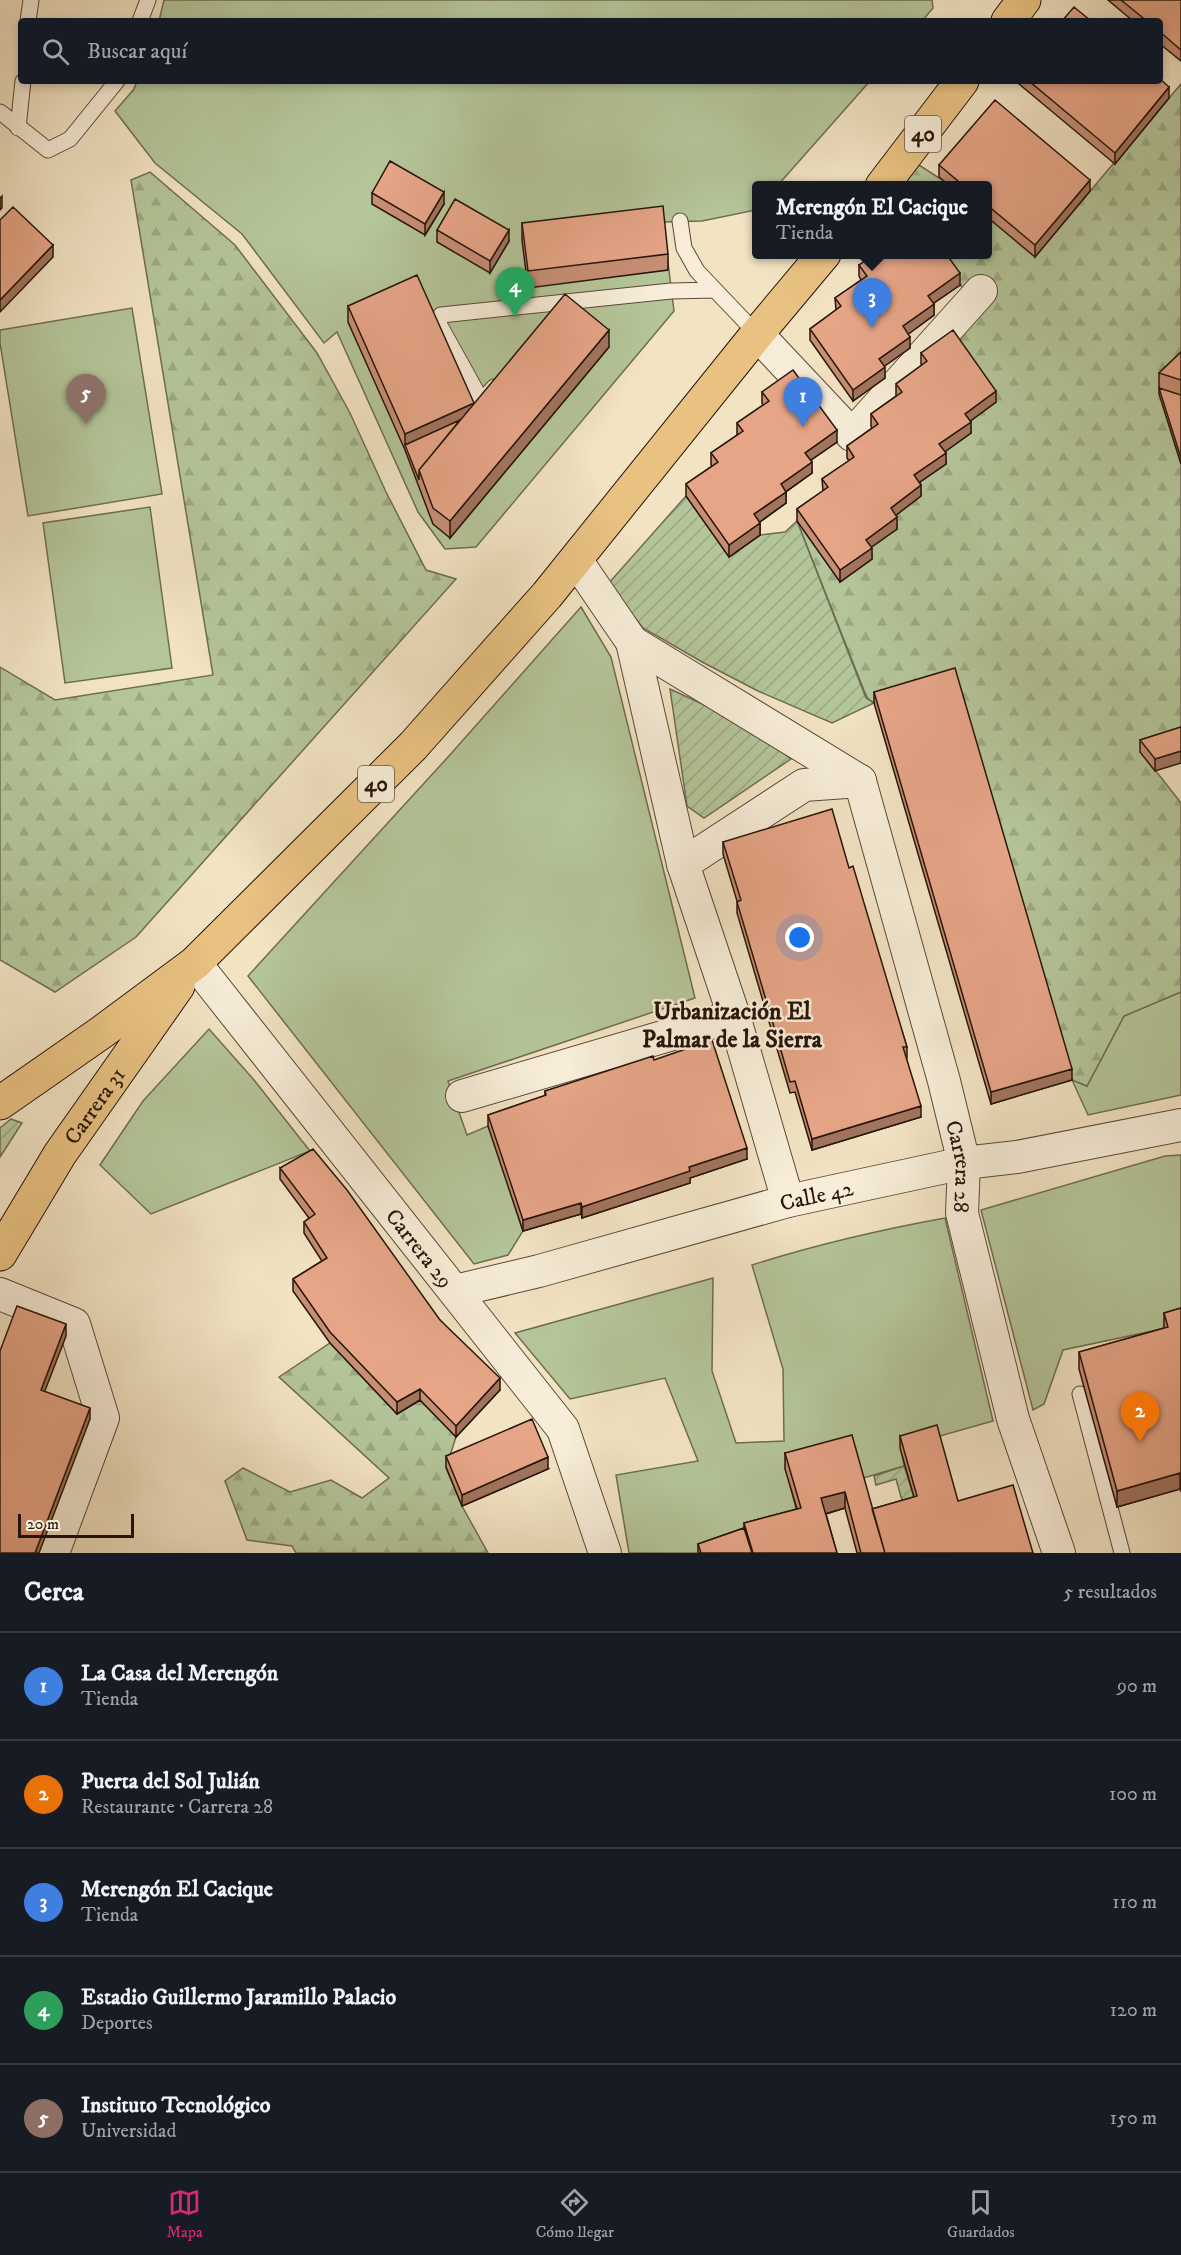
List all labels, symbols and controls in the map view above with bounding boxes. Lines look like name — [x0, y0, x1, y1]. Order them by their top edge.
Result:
search box — [18, 18, 1163, 84]
icon: search — [39, 35, 72, 68]
text: Buscar aquí — [87, 38, 187, 65]
road number: 40 — [905, 116, 941, 152]
popup — [752, 181, 992, 259]
text: Merengón El Cacique — [776, 194, 968, 221]
text: Tienda — [776, 221, 833, 246]
pin: 4 — [496, 268, 534, 317]
pin: 3 — [852, 278, 892, 328]
pin: 5 — [66, 374, 106, 424]
pin: 1 — [784, 378, 822, 427]
road number: 40 — [358, 766, 394, 802]
your location — [785, 923, 814, 952]
district label: Urbanización El Palmar de la Sierra — [642, 997, 823, 1055]
street label: Carrera 31 — [59, 1062, 132, 1150]
street label: Carrera 28 — [939, 1118, 976, 1213]
street label: Calle 42 — [777, 1175, 856, 1218]
street label: Carrera 29 — [379, 1204, 458, 1294]
pin: 2 — [1120, 1392, 1160, 1442]
scale bar — [18, 1511, 134, 1538]
text: 20 m — [27, 1514, 59, 1534]
text: Cerca — [24, 1576, 84, 1609]
text: 5 resultados — [1063, 1580, 1157, 1605]
text: La Casa del Merengón — [81, 1660, 278, 1687]
text: 1 — [40, 1674, 47, 1699]
text: 90 m — [1117, 1674, 1157, 1699]
text: Tienda — [81, 1687, 138, 1712]
text: Puerta del Sol Julián — [81, 1768, 260, 1795]
text: 2 — [39, 1782, 48, 1807]
text: 100 m — [1109, 1782, 1157, 1807]
text: Restaurante · Carrera 28 — [81, 1795, 273, 1820]
text: Merengón El Cacique — [81, 1876, 273, 1903]
text: 3 — [40, 1890, 47, 1915]
text: 110 m — [1112, 1890, 1157, 1915]
text: Tienda — [81, 1903, 138, 1928]
text: Estadio Guillermo Jaramillo Palacio — [81, 1984, 396, 2011]
text: 4 — [38, 1998, 49, 2023]
text: 120 m — [1110, 1998, 1157, 2023]
text: Deportes — [81, 2011, 153, 2036]
text: Instituto Tecnológico — [81, 2092, 271, 2119]
text: 5 — [39, 2106, 48, 2131]
text: 150 m — [1110, 2106, 1157, 2131]
text: Universidad — [81, 2119, 176, 2144]
tab: Mapa — [166, 2186, 203, 2242]
tab: Cómo llegar — [536, 2186, 614, 2242]
tab: Guardados — [947, 2186, 1015, 2242]

